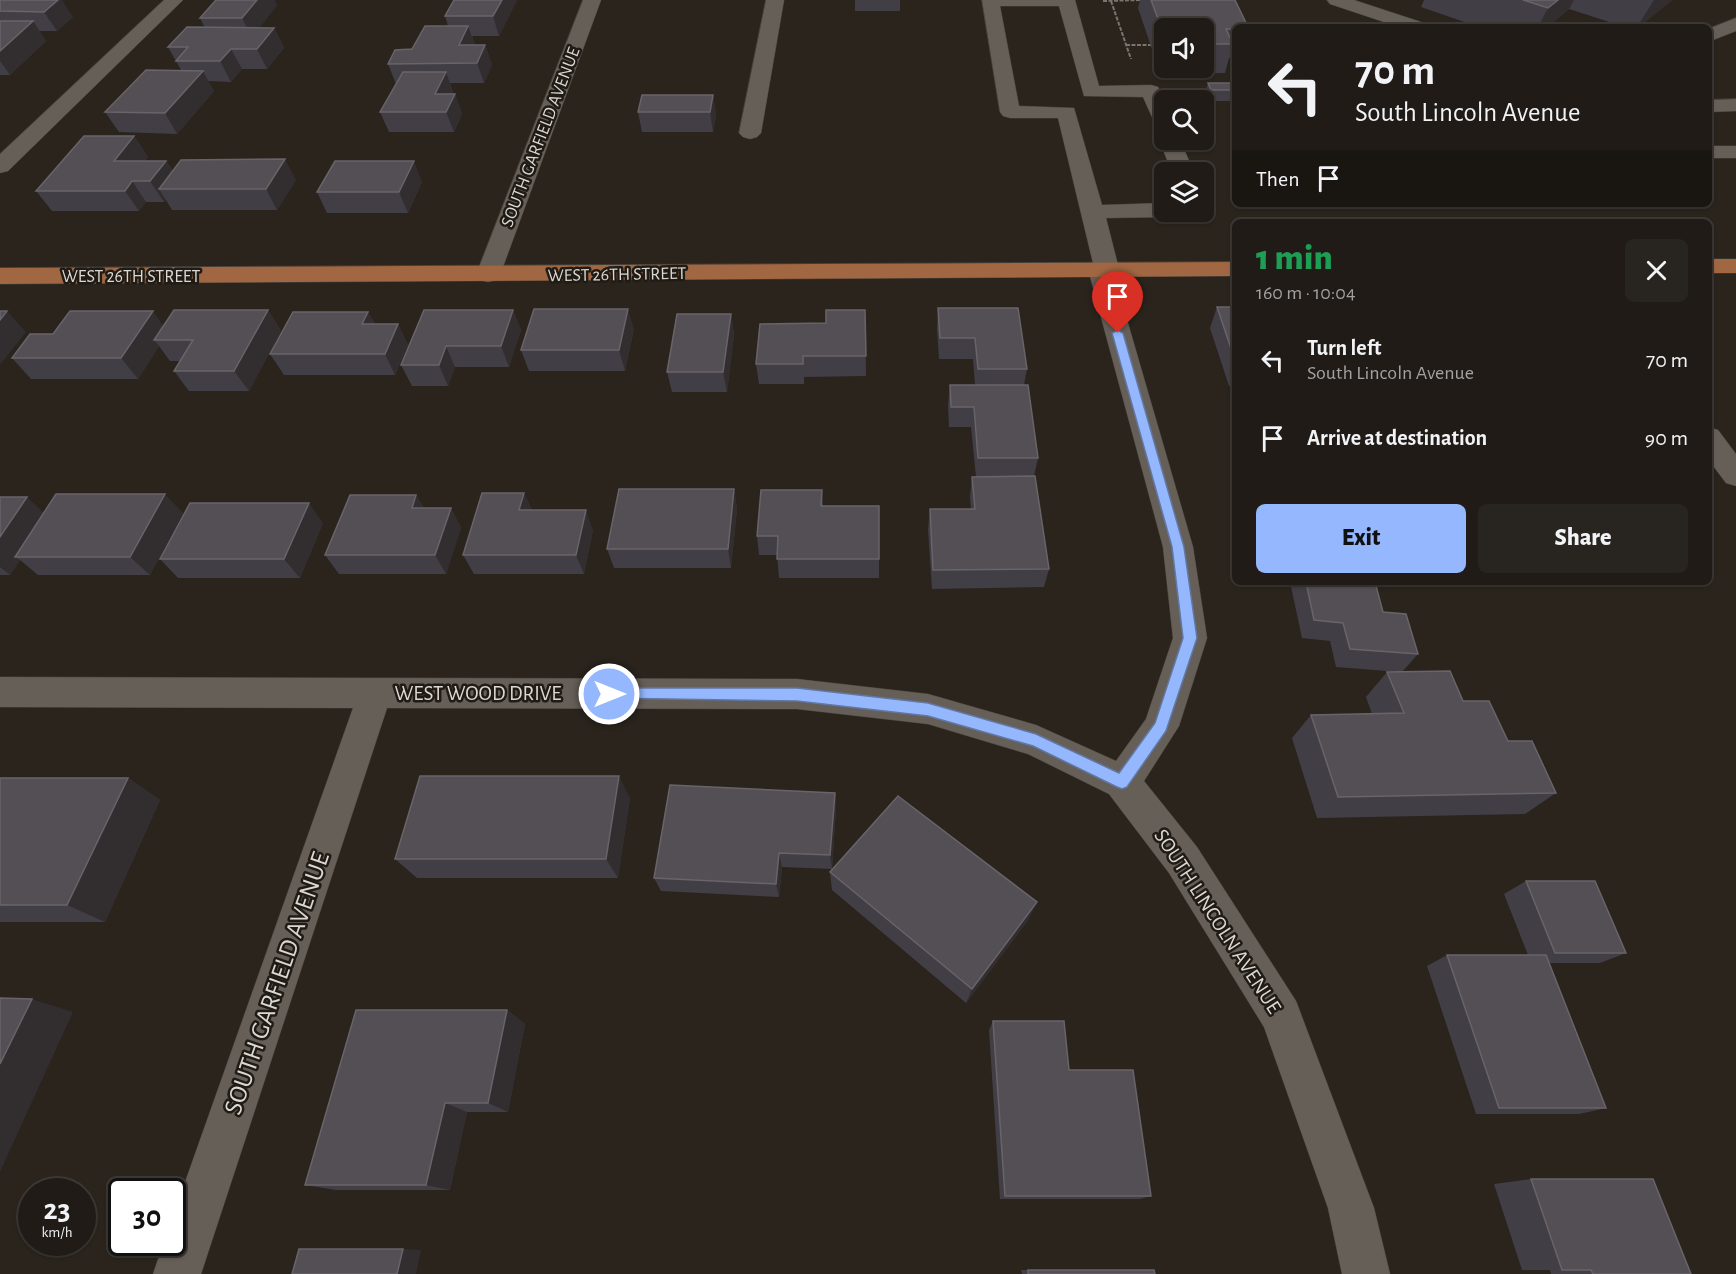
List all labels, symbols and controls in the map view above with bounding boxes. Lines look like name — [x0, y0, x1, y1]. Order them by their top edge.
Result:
map controls — [1154, 18, 1214, 222]
button: sound — [1154, 18, 1214, 78]
street label: SOUTH GARFIELD AVENUE — [498, 45, 584, 230]
icon: left — [1256, 48, 1334, 126]
text: 70 m — [1355, 50, 1435, 92]
button: search — [1154, 90, 1214, 150]
text: South Lincoln Avenue — [1355, 99, 1580, 126]
button: layers — [1154, 162, 1214, 222]
icon: arrive — [1312, 162, 1345, 195]
text: Then — [1256, 168, 1300, 190]
button: close — [1625, 239, 1688, 302]
text: 1 min — [1256, 240, 1333, 276]
street label: WEST 26TH STREET — [548, 265, 687, 285]
street label: WEST 26TH STREET — [62, 268, 201, 286]
pin — [1092, 271, 1143, 333]
icon: arrive — [1101, 280, 1134, 313]
text: 160 m · 10:04 — [1256, 283, 1356, 303]
text: Turn left — [1307, 337, 1381, 359]
icon: left — [1256, 344, 1289, 377]
text: 70 m — [1646, 349, 1688, 371]
text: South Lincoln Avenue — [1307, 363, 1474, 383]
icon: arrive — [1256, 422, 1289, 455]
text: Arrive at destination — [1307, 427, 1487, 449]
text: 90 m — [1645, 427, 1688, 449]
button: Exit — [1256, 504, 1466, 573]
button: Share — [1478, 504, 1688, 573]
position arrow — [577, 662, 641, 726]
street label: WEST WOOD DRIVE — [395, 683, 561, 704]
street label: SOUTH LINCOLN AVENUE — [1150, 825, 1285, 1017]
street label: SOUTH GARFIELD AVENUE — [220, 849, 334, 1118]
speed limit sign: 30 — [108, 1178, 186, 1256]
text: 23 — [43, 1195, 71, 1225]
text: km/h — [42, 1225, 72, 1240]

